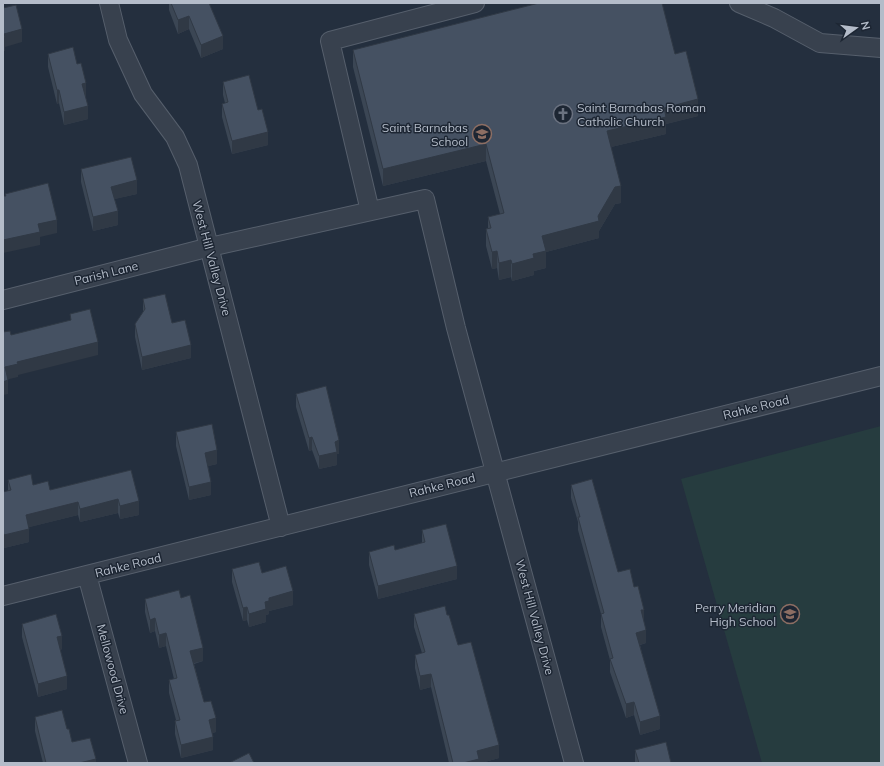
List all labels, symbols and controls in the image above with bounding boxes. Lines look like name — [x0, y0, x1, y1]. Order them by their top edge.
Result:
north arrow — [836, 8, 876, 48]
text: N — [858, 20, 874, 31]
place label: Saint Barnabas Roman Catholic Church — [577, 100, 706, 129]
church icon: Saint Barnabas Roman Catholic Church — [552, 103, 574, 125]
place label: Saint Barnabas School — [382, 120, 468, 149]
school or university icon: Saint Barnabas School — [471, 123, 493, 145]
street label: West Hill Valley Drive — [189, 199, 235, 317]
street label: Parish Lane — [72, 258, 140, 288]
street label: Rahke Road — [721, 392, 791, 422]
street label: Rahke Road — [407, 470, 477, 500]
street label: Rahke Road — [93, 550, 163, 580]
street label: West Hill Valley Drive — [512, 558, 558, 676]
place label: Perry Meridian High School — [695, 600, 776, 629]
school or university icon: Perry Meridian High School — [779, 603, 801, 625]
street label: Mellowood Drive — [94, 622, 132, 716]

